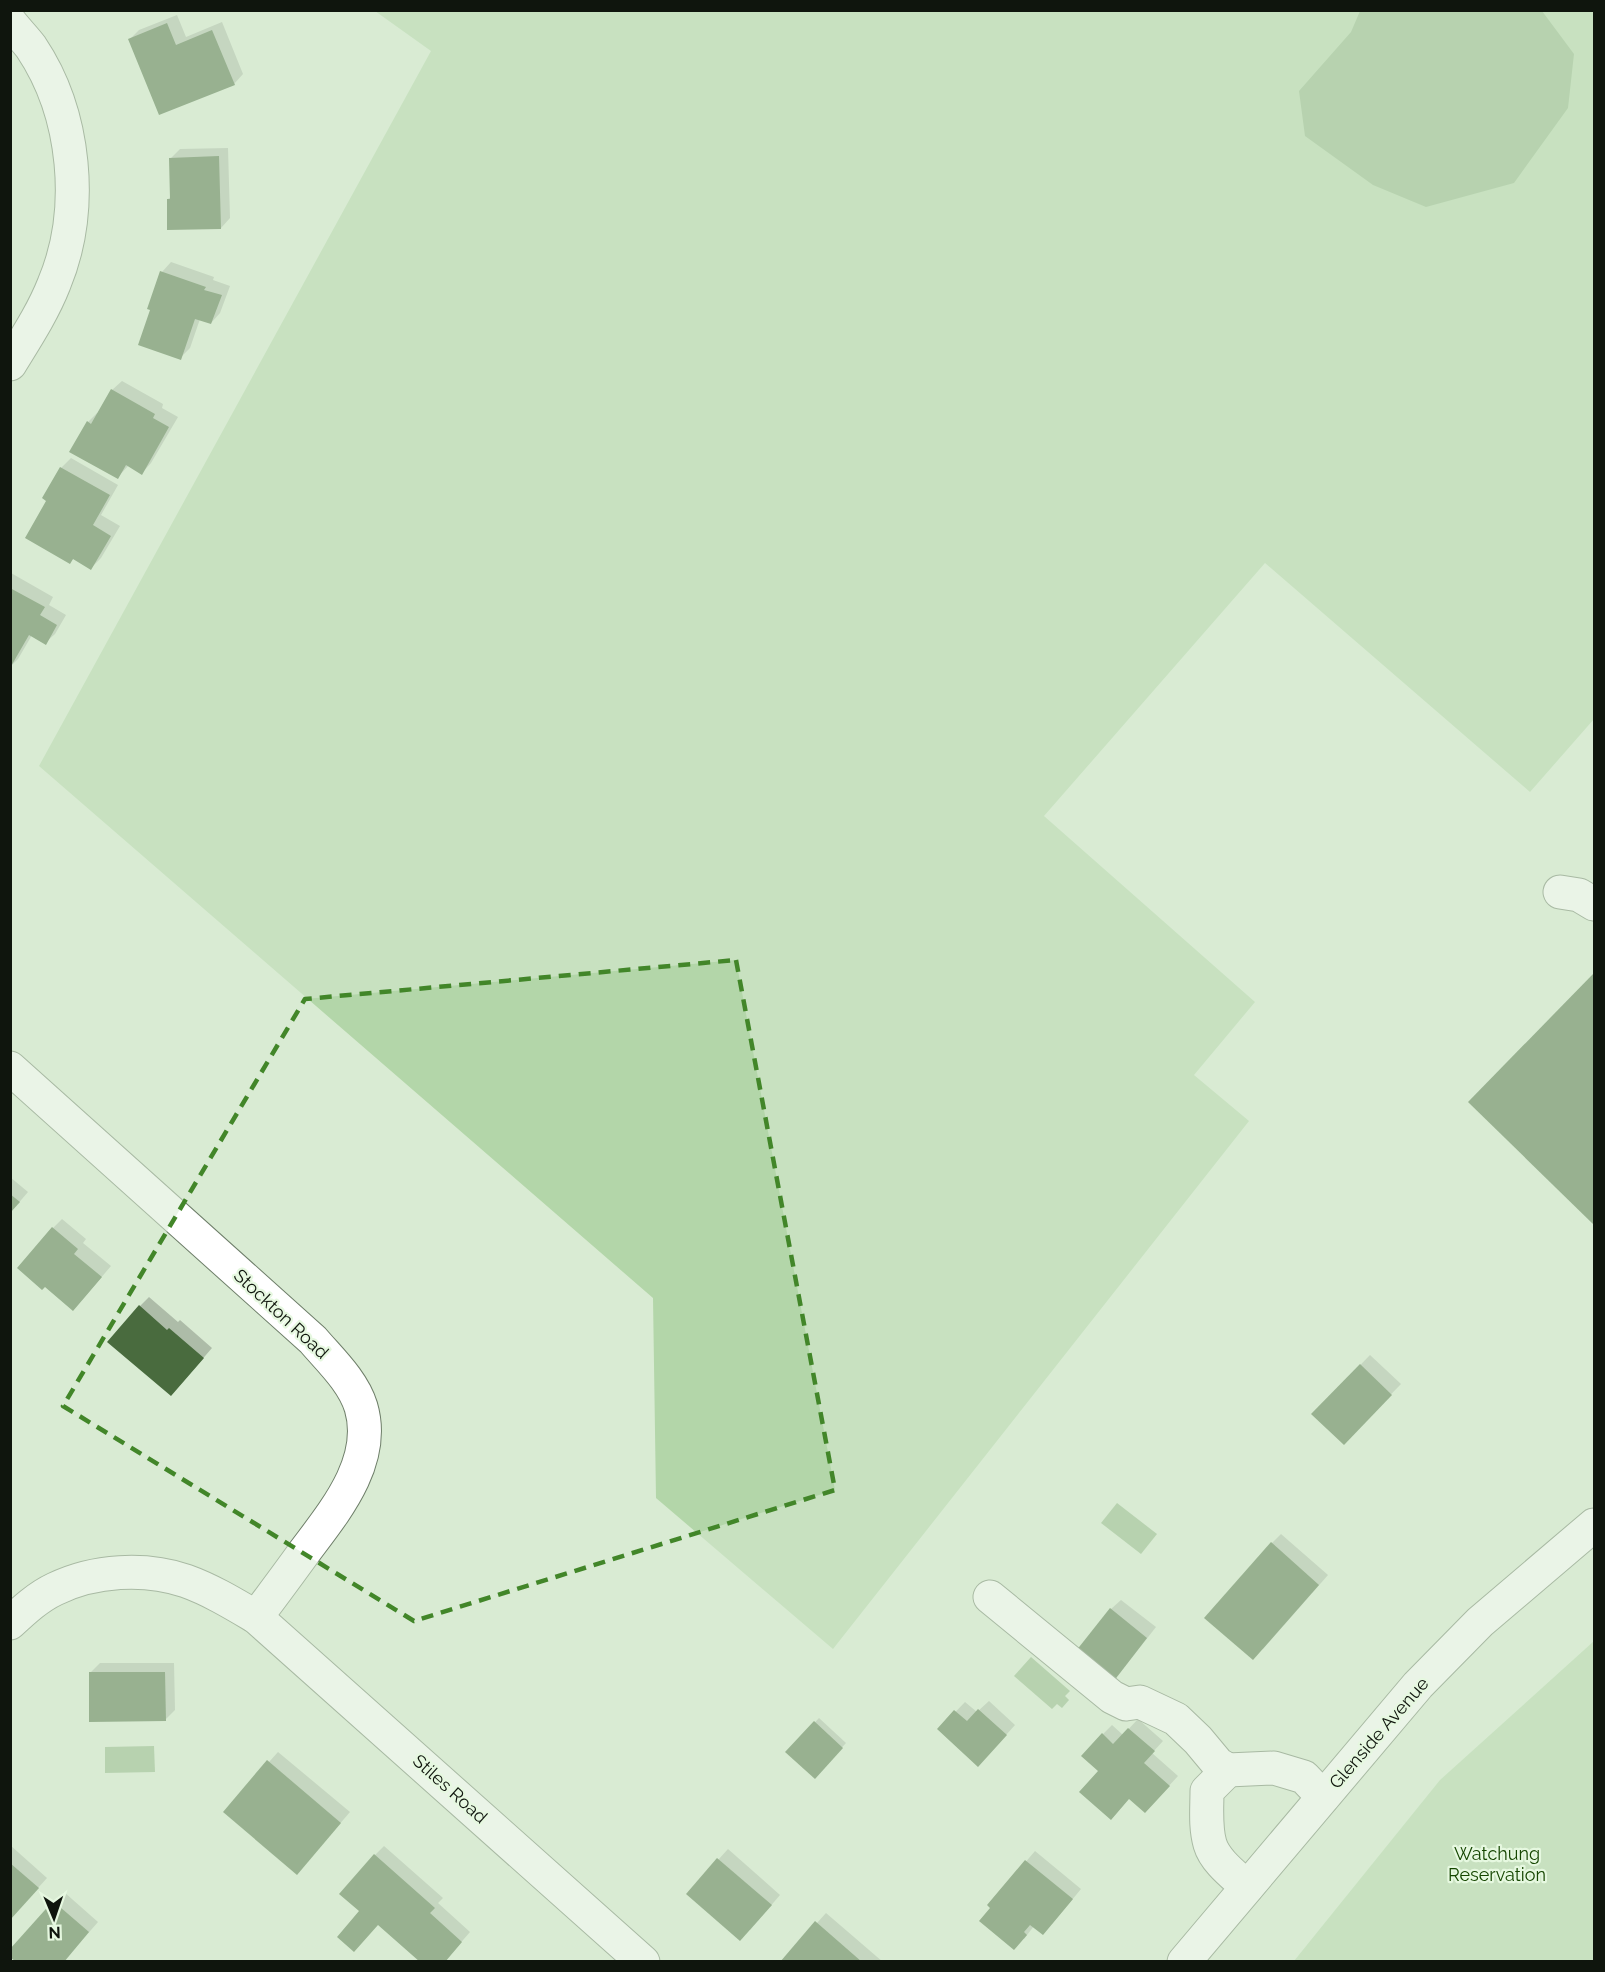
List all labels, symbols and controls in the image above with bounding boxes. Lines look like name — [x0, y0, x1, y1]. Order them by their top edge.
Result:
street label: Stockton Road — [230, 1264, 333, 1363]
street label: Glenside Avenue — [1325, 1672, 1433, 1793]
street label: Stiles Road — [409, 1750, 492, 1827]
park label: Watchung Reservation — [1448, 1843, 1546, 1885]
north arrow — [24, 1888, 84, 1948]
text: N — [48, 1923, 61, 1942]

